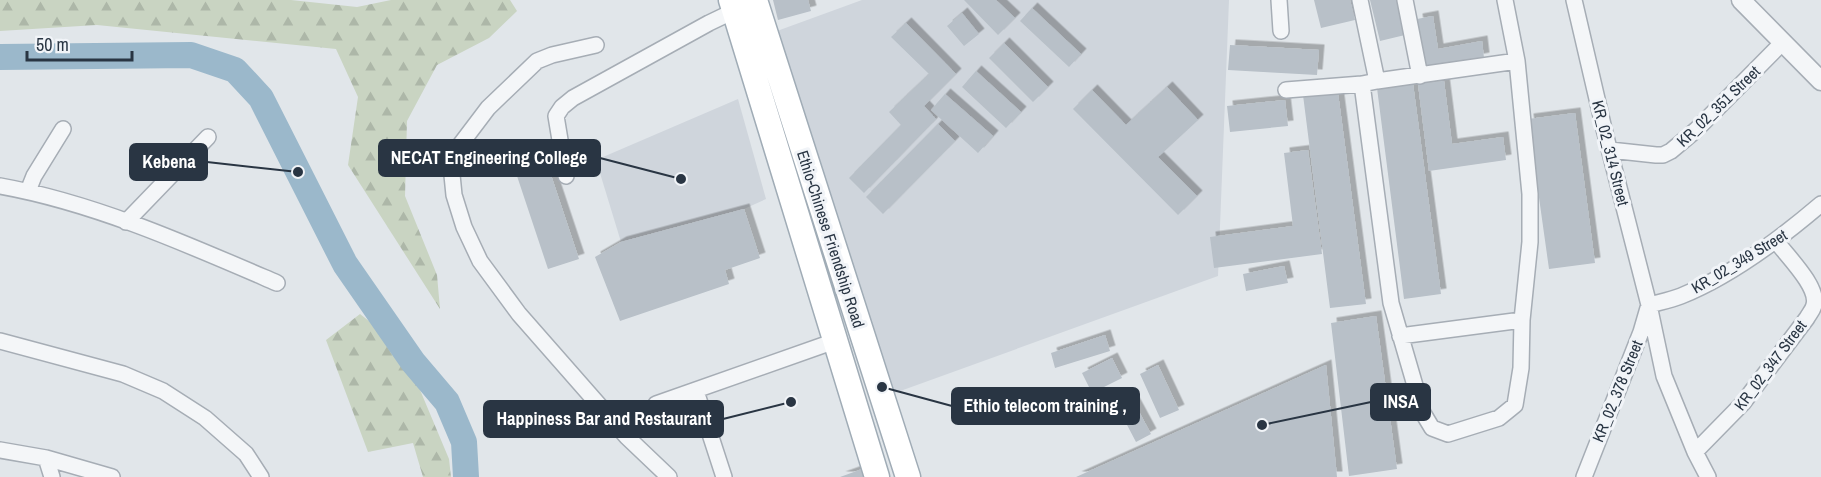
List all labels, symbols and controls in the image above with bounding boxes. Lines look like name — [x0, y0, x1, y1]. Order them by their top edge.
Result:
scale bar — [27, 24, 132, 62]
text: 50 m — [36, 32, 69, 57]
street label: KR_02_351 Street — [1672, 60, 1765, 151]
street label: KR_02_314 Street — [1587, 98, 1635, 208]
callout: NECAT Engineering College — [379, 140, 600, 176]
callout: Kebena — [130, 144, 207, 180]
text: NECAT Engineering College — [391, 145, 587, 170]
street label: Ethio-Chinese Friendship Road — [792, 148, 870, 330]
text: Kebena — [142, 149, 196, 174]
street label: KR_02_349 Street — [1687, 224, 1791, 298]
street label: KR_02_347 Street — [1729, 315, 1811, 415]
street label: KR_02_378 Street — [1587, 337, 1648, 445]
callout: INSA — [1371, 384, 1430, 420]
callout: Ethio telecom training , — [952, 388, 1139, 424]
text: INSA — [1383, 389, 1419, 414]
text: Ethio telecom training , — [963, 393, 1127, 418]
callout: Happiness Bar and Restaurant — [484, 401, 723, 437]
text: Happiness Bar and Restaurant — [497, 406, 712, 431]

